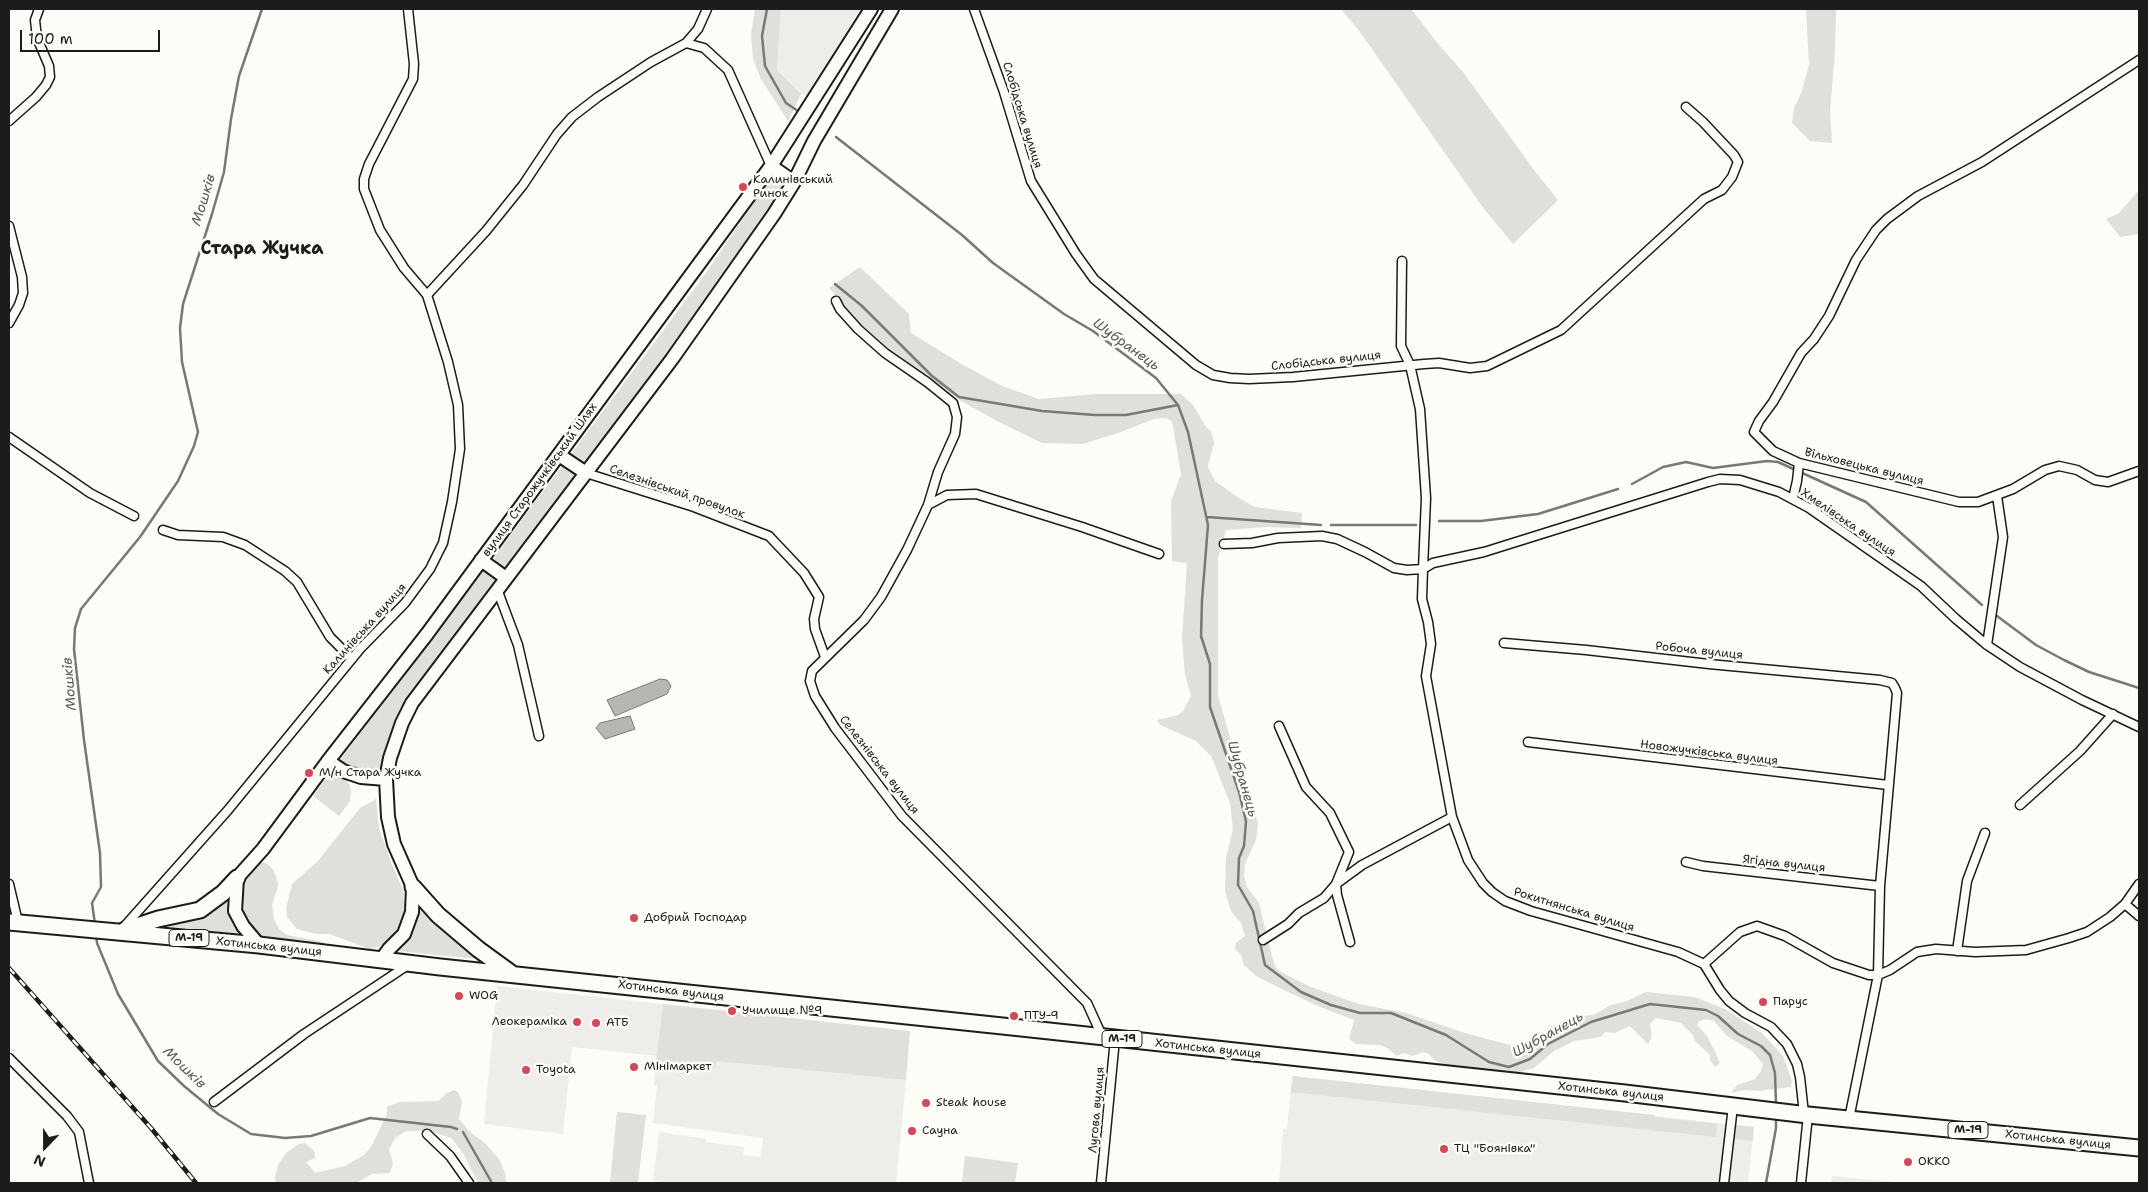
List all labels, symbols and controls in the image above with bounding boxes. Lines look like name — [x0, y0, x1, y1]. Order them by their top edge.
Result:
scale bar — [22, 20, 162, 52]
text: 100 m — [28, 29, 73, 49]
street label: Слобідська вулиця — [999, 60, 1045, 170]
water label: Мошків — [188, 172, 220, 228]
place label: Калинівський Ринок — [753, 173, 833, 201]
marker: Калинівський Ринок — [737, 181, 749, 193]
district label: Стара Жучка — [201, 238, 323, 260]
water label: Шубранець — [1089, 315, 1163, 375]
street label: Слобідська вулиця — [1270, 348, 1382, 374]
street label: вулиця Старожучківський Шлях — [479, 400, 601, 560]
street label: Вільховецька вулиця — [1803, 445, 1925, 489]
street label: Селезнівський провулок — [607, 462, 747, 522]
street label: Хмелівська вулиця — [1798, 486, 1898, 560]
street label: Калинівська вулиця — [320, 581, 410, 677]
street label: Робоча вулиця — [1654, 639, 1744, 663]
water label: Мошків — [59, 657, 81, 711]
street label: Селезнівська вулиця — [836, 713, 922, 817]
street label: Новожучківська вулиця — [1639, 737, 1779, 769]
water label: Шубранець — [1223, 739, 1261, 819]
place label: М/н Стара Жучка — [319, 766, 421, 780]
marker: М/н Стара Жучка — [303, 767, 315, 779]
street label: Ягідна вулиця — [1742, 852, 1826, 876]
street label: Рокитнянська вулиця — [1512, 885, 1636, 935]
place label: Добрий Господар — [644, 911, 747, 925]
marker: Добрий Господар — [628, 912, 640, 924]
road number: М-19 — [169, 930, 209, 946]
street label: Хотинська вулиця — [215, 934, 323, 960]
street label: Хотинська вулиця — [617, 977, 725, 1005]
place label: WOG — [469, 989, 498, 1003]
marker: WOG — [453, 990, 465, 1002]
place label: Парус — [1773, 995, 1808, 1009]
marker: Парус — [1757, 996, 1769, 1008]
place label: Училище №9 — [742, 1004, 823, 1018]
marker: Училище №9 — [726, 1005, 738, 1017]
place label: ПТУ-9 — [1024, 1009, 1059, 1023]
water label: Шубранець — [1510, 1009, 1586, 1061]
marker: ПТУ-9 — [1008, 1010, 1020, 1022]
place label: Леокераміка — [492, 1015, 567, 1029]
marker: Леокераміка — [571, 1016, 583, 1028]
place label: АТБ — [606, 1016, 629, 1030]
marker: АТБ — [590, 1017, 602, 1029]
road number: М-19 — [1102, 1030, 1142, 1048]
street label: Хотинська вулиця — [1154, 1036, 1262, 1062]
water label: Мошків — [159, 1043, 209, 1093]
place label: Мінімаркет — [644, 1060, 711, 1074]
marker: Мінімаркет — [628, 1061, 640, 1073]
place label: Toyota — [536, 1063, 576, 1077]
marker: Toyota — [520, 1064, 532, 1076]
street label: Лугова вулиця — [1086, 1066, 1108, 1154]
street label: Хотинська вулиця — [1557, 1079, 1665, 1105]
place label: Steak house — [936, 1096, 1006, 1110]
marker: Steak house — [920, 1097, 932, 1109]
north arrow — [20, 1122, 70, 1172]
road number: М-19 — [1948, 1122, 1988, 1138]
place label: Сауна — [922, 1124, 958, 1138]
marker: Сауна — [906, 1125, 918, 1137]
street label: Хотинська вулиця — [2004, 1127, 2112, 1153]
place label: ТЦ "Боянівка" — [1454, 1142, 1535, 1156]
marker: ТЦ "Боянівка" — [1438, 1143, 1450, 1155]
text: N — [31, 1150, 48, 1171]
place label: ОККО — [1918, 1155, 1950, 1169]
marker: ОККО — [1902, 1156, 1914, 1168]

